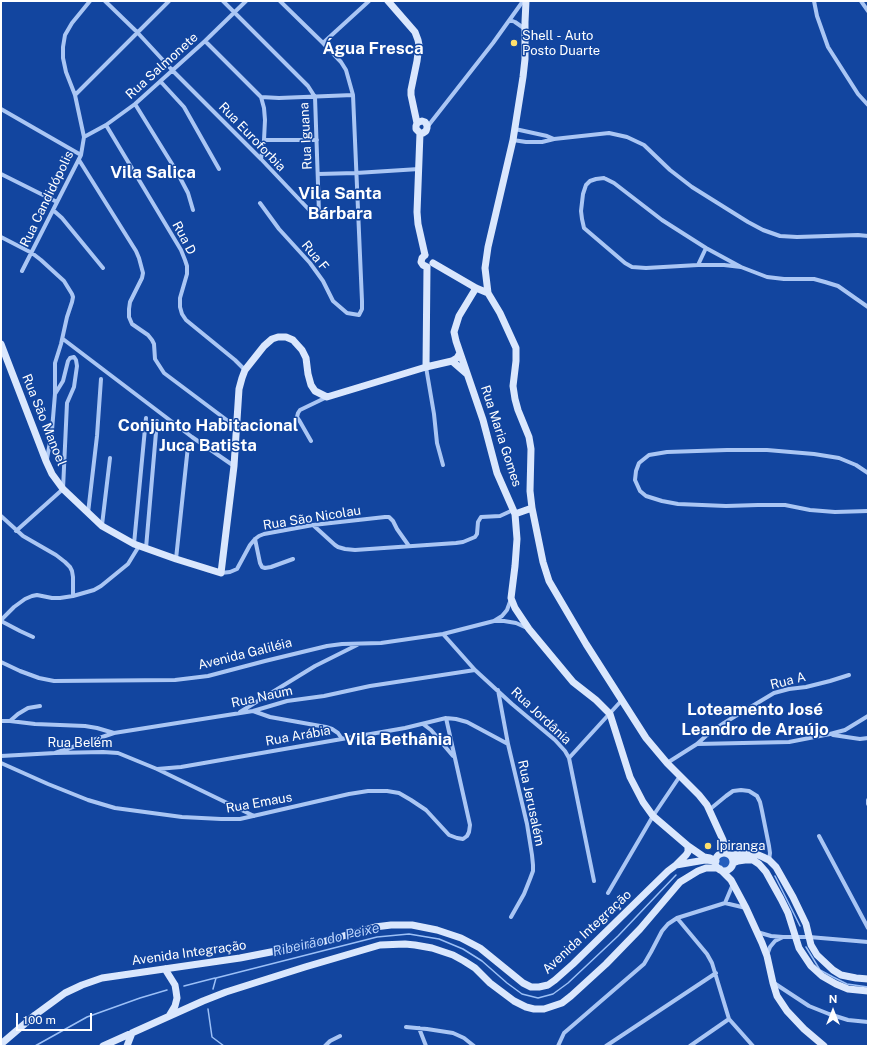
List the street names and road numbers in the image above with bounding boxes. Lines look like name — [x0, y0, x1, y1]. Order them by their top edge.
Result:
street label: Rua Salmonete — [123, 30, 201, 102]
street label: Rua Euroforbia — [215, 99, 289, 175]
street label: Rua Iguana — [296, 102, 316, 170]
street label: Rua Candidópolis — [17, 148, 77, 250]
street label: Rua D — [169, 219, 199, 257]
street label: Rua F — [298, 238, 332, 274]
street label: Rua São Manoel — [18, 372, 70, 468]
street label: Rua Maria Gomes — [477, 383, 525, 489]
street label: Rua São Nicolau — [262, 503, 362, 533]
street label: Avenida Galiléia — [196, 635, 294, 673]
street label: Rua A — [769, 669, 807, 693]
street label: Rua Naum — [230, 683, 294, 711]
street label: Rua Jordânia — [508, 684, 574, 748]
street label: Rua Arábia — [264, 723, 332, 749]
street label: Rua Belém — [48, 735, 112, 751]
street label: Rua Jerusalém — [514, 759, 548, 847]
street label: Rua Emaus — [225, 790, 293, 816]
street label: Avenida Integração — [539, 887, 635, 977]
street label: Avenida Integração — [131, 937, 247, 969]

